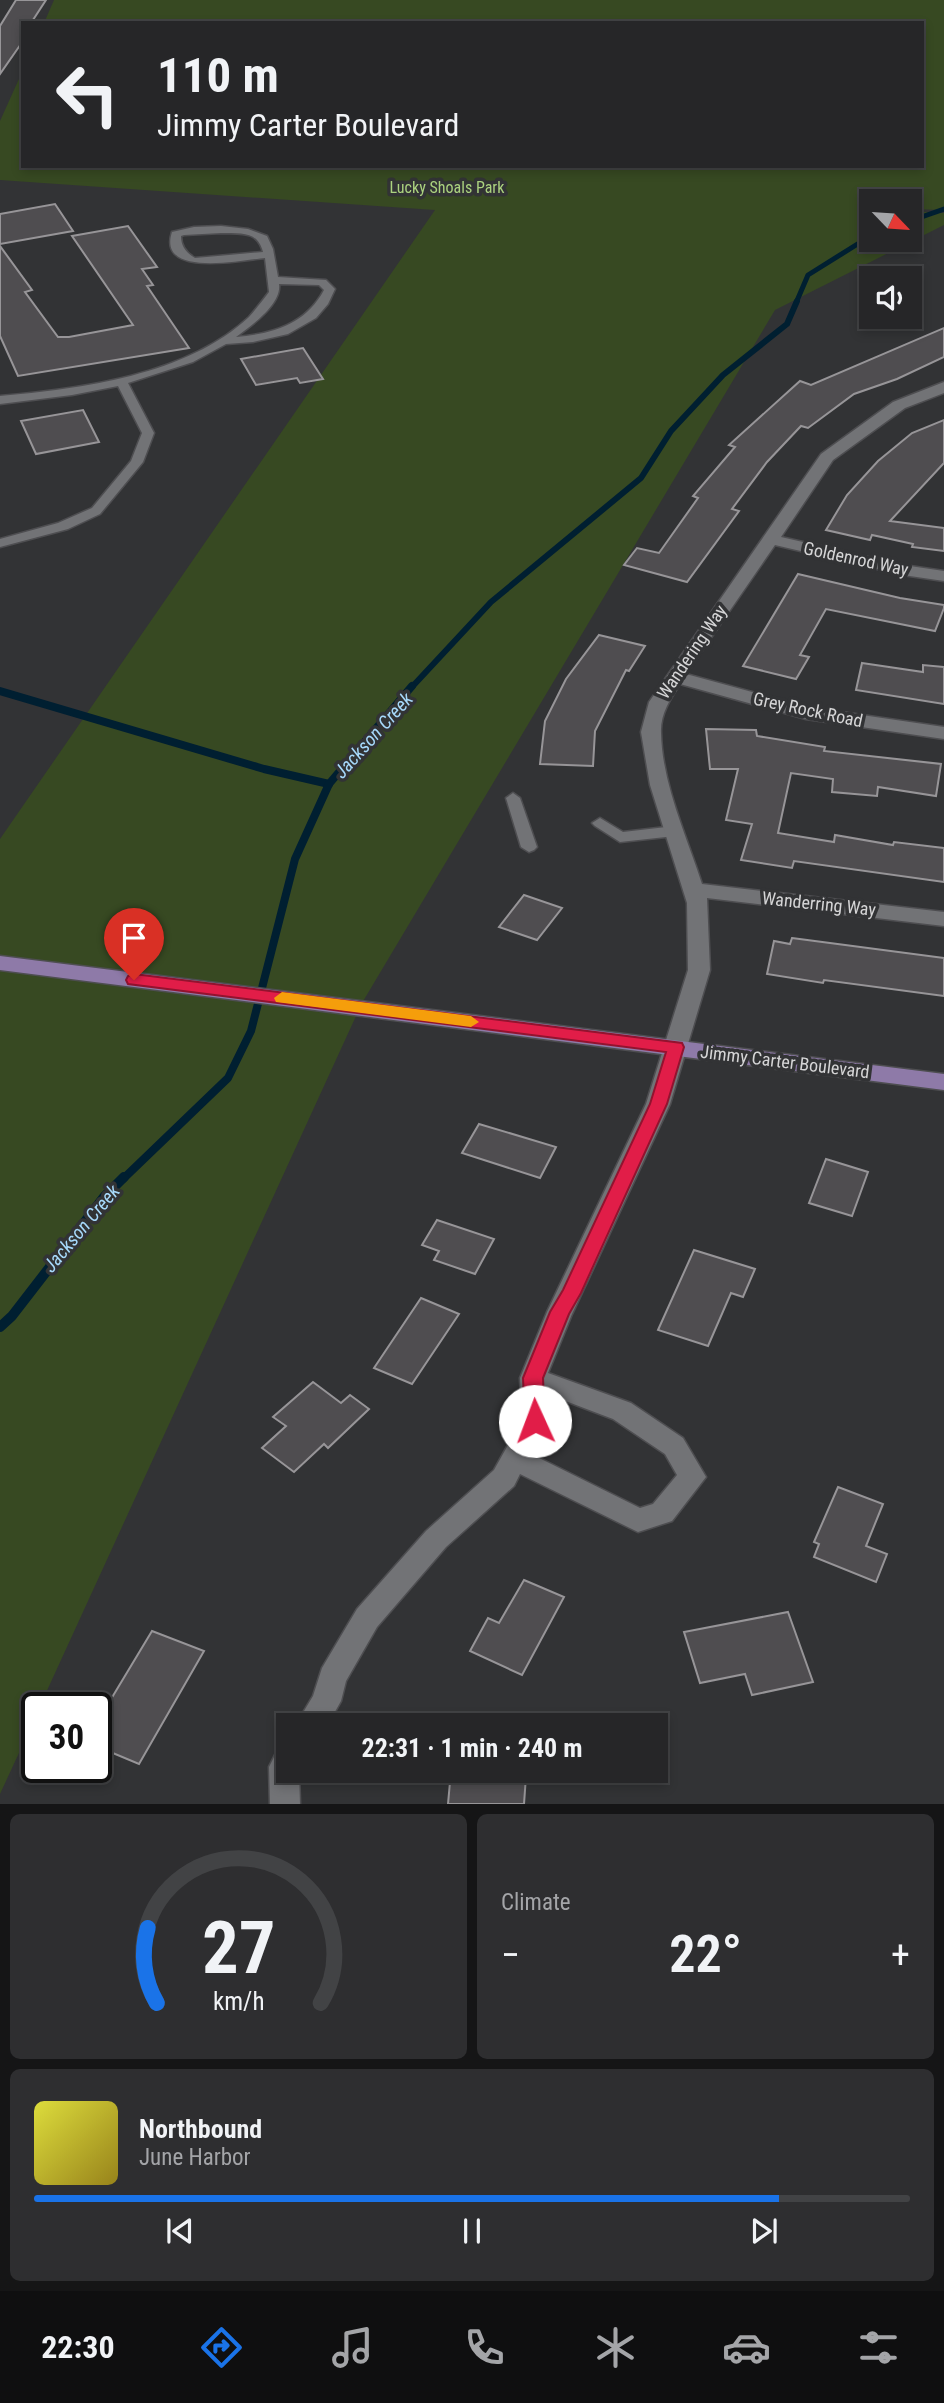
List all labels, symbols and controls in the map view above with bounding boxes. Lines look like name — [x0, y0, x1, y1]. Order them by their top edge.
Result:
text: 110 m — [157, 47, 279, 104]
icon: left — [42, 49, 133, 140]
text: Jimmy Carter Boulevard — [157, 106, 459, 144]
park label: Lucky Shoals Park — [390, 178, 505, 197]
north arrow — [859, 189, 922, 252]
map controls — [859, 189, 922, 329]
button: sound — [859, 266, 922, 329]
street label: Goldenrod Way — [802, 537, 911, 580]
street label: Wandering Way — [652, 600, 731, 703]
water label: Jackson Creek — [329, 687, 418, 783]
street label: Grey Rock Road — [752, 688, 865, 731]
street label: Wanderring Way — [761, 887, 878, 920]
pin — [104, 908, 164, 980]
icon: arrive — [115, 919, 153, 957]
street label: Jimmy Carter Boulevard — [699, 1041, 871, 1082]
water label: Jackson Creek — [38, 1179, 125, 1277]
position arrow — [498, 1384, 572, 1458]
speed limit sign: 30 — [21, 1692, 112, 1783]
text: 22:31 · 1 min · 240 m — [362, 1733, 582, 1763]
text: Climate — [501, 1889, 571, 1916]
text: 27 — [202, 1905, 275, 1991]
text: 22° — [669, 1924, 742, 1985]
text: − — [501, 1933, 520, 1977]
text: + — [891, 1933, 910, 1977]
text: km/h — [213, 1986, 264, 2015]
text: Northbound — [139, 2114, 262, 2144]
text: June Harbor — [139, 2144, 251, 2171]
icon: previous — [161, 2212, 199, 2250]
icon: pause — [453, 2212, 491, 2250]
icon: next — [745, 2212, 783, 2250]
icon: directions — [197, 2323, 246, 2372]
icon: music — [328, 2323, 377, 2372]
icon: phone — [460, 2323, 509, 2372]
icon: climate — [591, 2323, 640, 2372]
icon: car — [722, 2323, 771, 2372]
icon: filters — [854, 2323, 903, 2372]
text: 22:30 — [41, 2328, 115, 2366]

